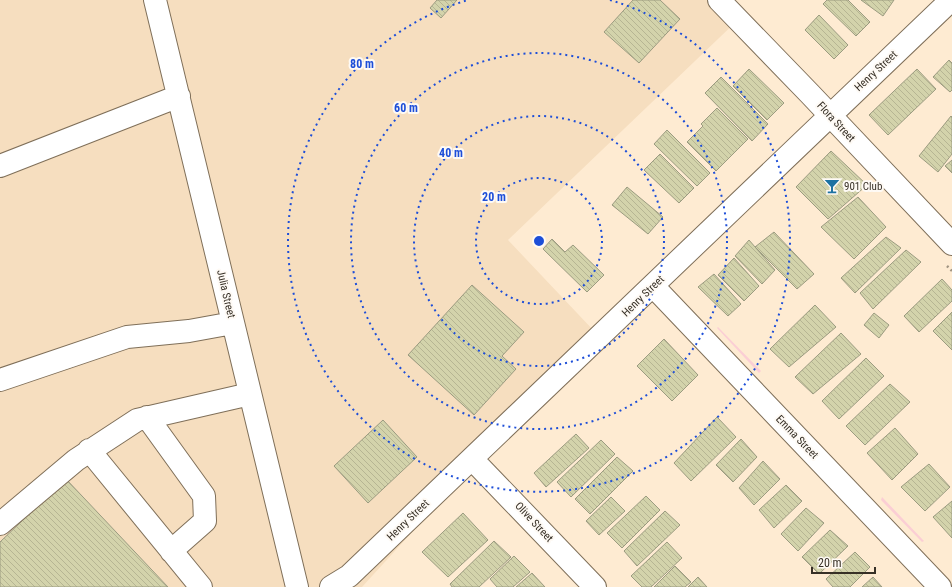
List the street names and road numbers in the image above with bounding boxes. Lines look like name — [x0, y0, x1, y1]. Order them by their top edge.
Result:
street label: Henry Street — [852, 48, 900, 94]
street label: Flora Street — [814, 99, 858, 145]
street label: Julia Street — [214, 269, 238, 319]
street label: Henry Street — [619, 273, 667, 319]
street label: Emma Street — [773, 412, 821, 462]
street label: Henry Street — [384, 497, 432, 543]
street label: Olive Street — [512, 499, 556, 545]

